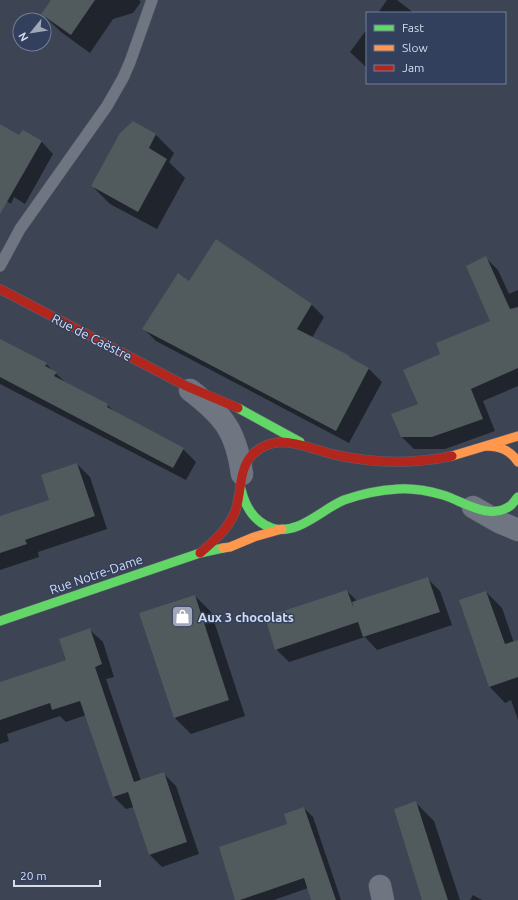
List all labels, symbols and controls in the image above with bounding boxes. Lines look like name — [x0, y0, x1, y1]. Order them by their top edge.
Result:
north arrow — [12, 12, 52, 52]
legend — [366, 12, 506, 84]
text: Fast — [402, 21, 424, 34]
text: N — [16, 30, 31, 44]
text: Slow — [402, 41, 428, 54]
text: Jam — [402, 61, 424, 74]
street label: Rue de Caëstre — [50, 311, 134, 363]
street label: Rue Notre-Dame — [47, 551, 145, 597]
shop icon: Aux 3 chocolats — [169, 604, 195, 630]
place label: Aux 3 chocolats — [198, 610, 294, 624]
scale bar — [14, 862, 100, 888]
text: 20 m — [20, 869, 47, 882]

